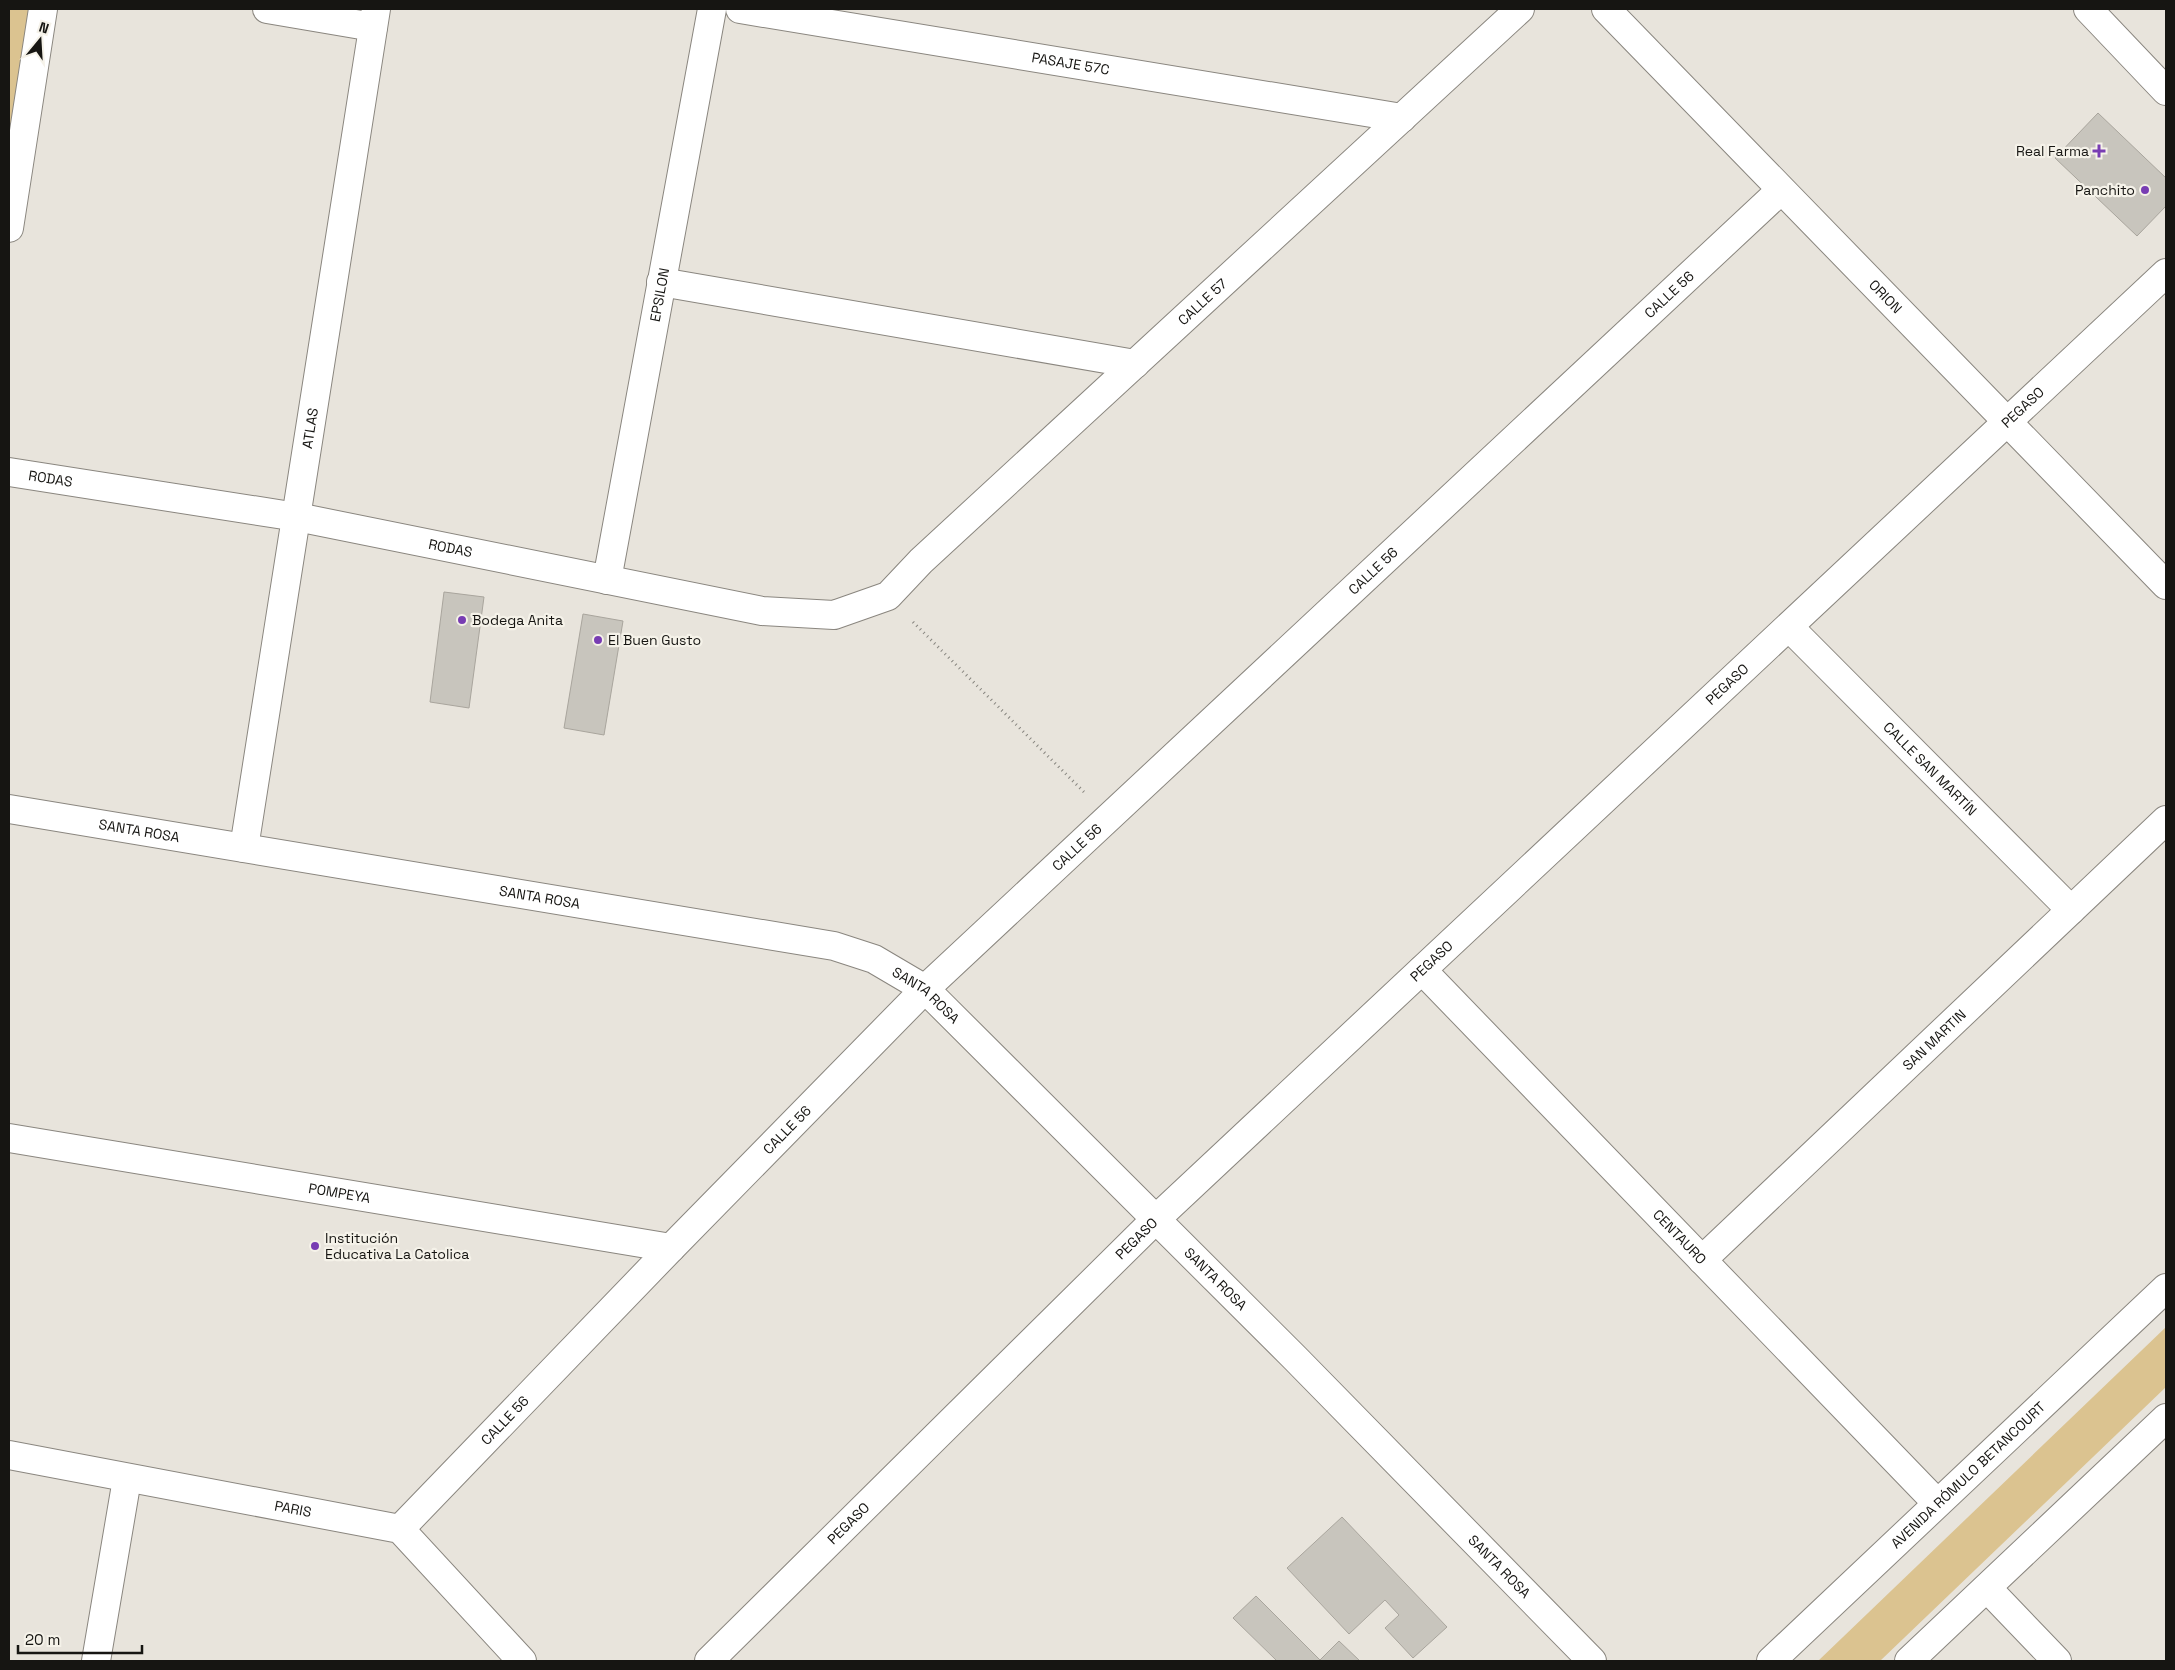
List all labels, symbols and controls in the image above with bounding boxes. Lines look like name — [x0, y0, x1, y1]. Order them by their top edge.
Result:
north arrow — [15, 15, 65, 65]
text: N — [37, 18, 51, 38]
street label: PASAJE 57C — [1030, 48, 1111, 79]
place label: Real Farma — [2016, 142, 2089, 160]
marker: Real Farma — [2093, 145, 2105, 157]
place label: Panchito — [2075, 181, 2135, 199]
marker: Panchito — [2139, 184, 2151, 196]
street label: EPSILON — [646, 266, 673, 323]
street label: CALLE 56 — [1640, 267, 1698, 322]
street label: CALLE 57 — [1174, 274, 1231, 329]
street label: ORION — [1865, 276, 1906, 317]
street label: PEGASO — [1997, 383, 2048, 432]
street label: ATLAS — [298, 406, 322, 450]
street label: RODAS — [27, 466, 74, 491]
street label: RODAS — [427, 535, 474, 561]
street label: CALLE 56 — [1344, 543, 1402, 598]
place label: Bodega Anita — [472, 611, 563, 629]
marker: Bodega Anita — [456, 614, 468, 626]
place label: El Buen Gusto — [608, 631, 701, 649]
marker: El Buen Gusto — [592, 634, 604, 646]
street label: PEGASO — [1702, 660, 1752, 709]
street label: CALLE SAN MARTÍN — [1880, 718, 1981, 819]
street label: SANTA ROSA — [97, 815, 181, 846]
street label: CALLE 56 — [1048, 820, 1106, 875]
street label: SANTA ROSA — [498, 882, 582, 913]
street label: PEGASO — [1406, 937, 1457, 985]
street label: SANTA ROSA — [889, 963, 964, 1028]
street label: SAN MARTIN — [1899, 1005, 1970, 1074]
street label: CALLE 56 — [759, 1101, 815, 1158]
street label: POMPEYA — [307, 1179, 372, 1207]
street label: CENTAURO — [1649, 1206, 1710, 1268]
street label: PEGASO — [1111, 1214, 1161, 1263]
place label: Institución Educativa La Catolica — [325, 1229, 469, 1263]
marker: Institución Educativa La Catolica — [309, 1240, 321, 1252]
street label: SANTA ROSA — [1180, 1244, 1251, 1314]
street label: CALLE 56 — [477, 1392, 533, 1449]
street label: AVENIDA RÓMULO BETANCOURT — [1887, 1398, 2049, 1552]
street label: PARIS — [273, 1496, 313, 1521]
street label: PEGASO — [823, 1498, 873, 1548]
street label: SANTA ROSA — [1464, 1531, 1534, 1602]
scale bar — [18, 1622, 141, 1654]
text: 20 m — [25, 1630, 60, 1649]

